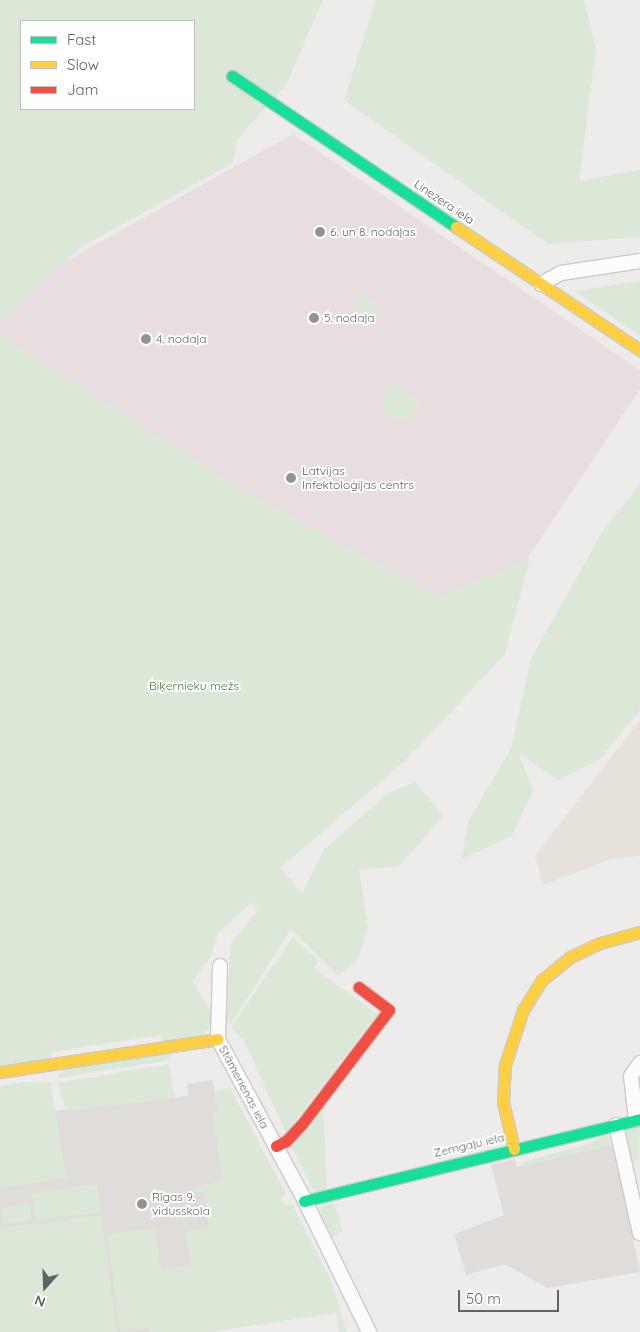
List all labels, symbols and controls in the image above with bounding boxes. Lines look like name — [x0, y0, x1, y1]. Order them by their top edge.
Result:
legend — [20, 20, 195, 110]
text: Fast — [67, 30, 96, 49]
text: Slow — [67, 55, 99, 74]
text: Jam — [67, 80, 98, 99]
street label: Linezera iela — [411, 177, 477, 227]
place label: 6. un 8. nodaļas — [330, 225, 415, 239]
marker: 6. un 8. nodaļas — [314, 226, 326, 238]
place label: 5. nodaļa — [324, 311, 374, 325]
marker: 5. nodaļa — [308, 312, 320, 324]
place label: 4. nodaļa — [156, 332, 207, 346]
marker: 4. nodaļa — [140, 333, 152, 345]
place label: Latvijas Infektoloģijas centrs — [302, 464, 414, 492]
marker: Latvijas Infektoloģijas centrs — [284, 471, 298, 485]
park label: Biķernieku mežs — [149, 679, 239, 693]
street label: Stāmerienas iela — [216, 1043, 272, 1131]
street label: Zemgaļu iela — [432, 1130, 506, 1160]
place label: Rīgas 9. vidusskola — [152, 1190, 210, 1218]
marker: Rīgas 9. vidusskola — [136, 1198, 148, 1210]
north arrow — [20, 1262, 70, 1312]
scale bar — [460, 1280, 561, 1312]
text: 50 m — [466, 1289, 501, 1308]
text: N — [32, 1291, 48, 1311]

